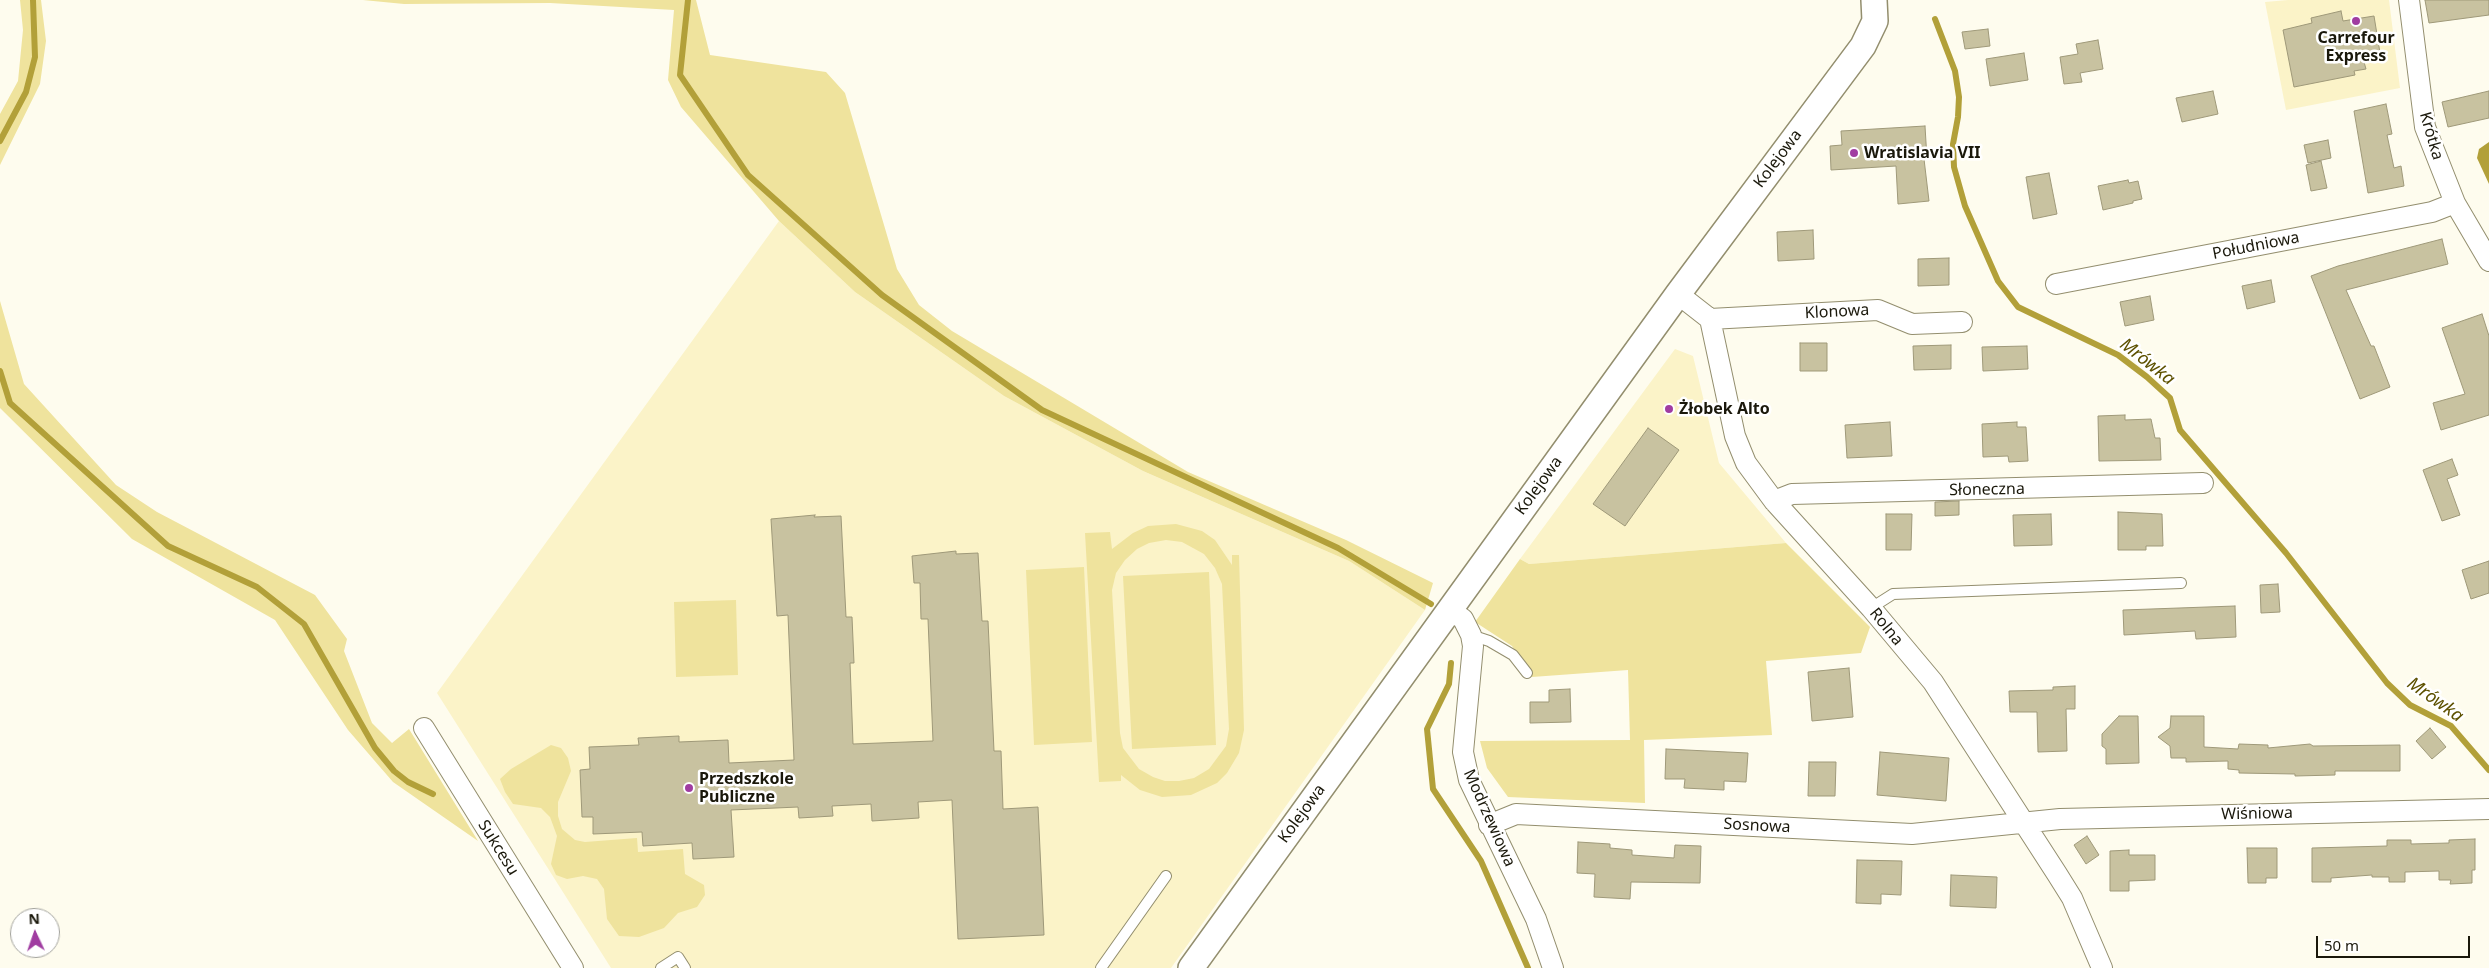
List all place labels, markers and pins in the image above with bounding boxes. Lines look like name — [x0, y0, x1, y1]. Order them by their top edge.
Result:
marker: Carrefour Express — [2350, 15, 2362, 27]
place label: Carrefour Express — [2317, 28, 2395, 66]
place label: Wratislavia VII — [1864, 143, 1980, 163]
marker: Wratislavia VII — [1848, 147, 1860, 159]
place label: Żłobek Alto — [1679, 399, 1770, 419]
marker: Żłobek Alto — [1663, 403, 1675, 415]
place label: Przedszkole Publiczne — [699, 769, 794, 807]
marker: Przedszkole Publiczne — [683, 782, 695, 794]

